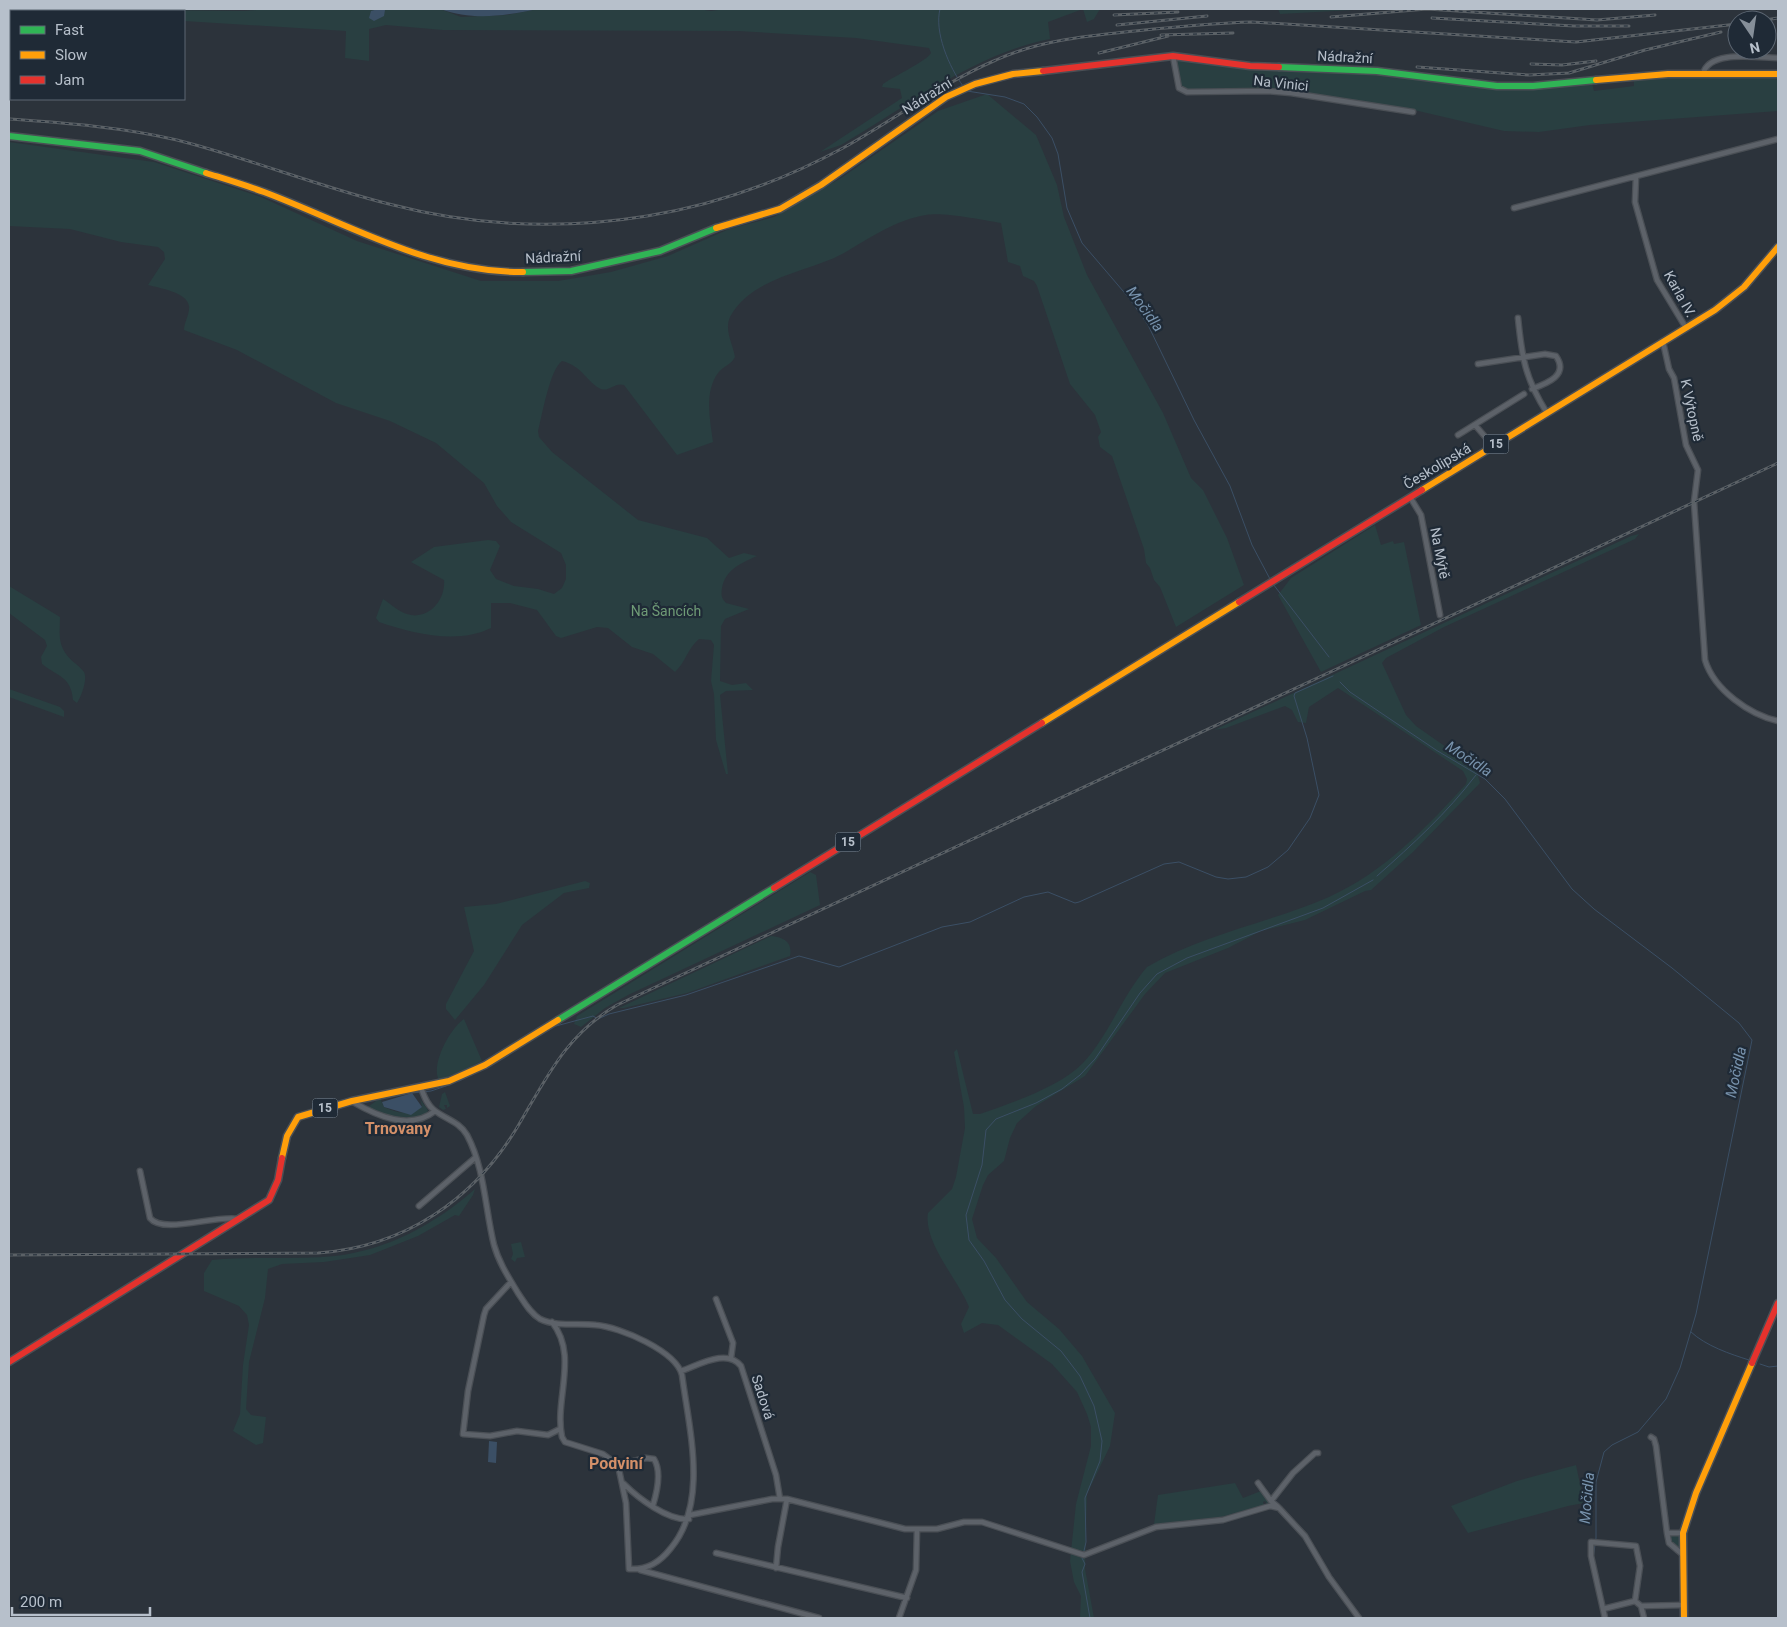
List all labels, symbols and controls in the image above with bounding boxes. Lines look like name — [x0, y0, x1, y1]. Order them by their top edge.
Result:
legend — [10, 10, 185, 100]
north arrow — [1727, 10, 1777, 60]
text: Fast — [55, 21, 84, 39]
text: N — [1748, 39, 1762, 57]
text: Slow — [55, 46, 87, 64]
street label: Nádražní — [1317, 48, 1374, 66]
text: Jam — [55, 71, 85, 89]
street label: Na Vinici — [1253, 72, 1309, 94]
street label: Nádražní — [899, 74, 955, 118]
street label: Nádražní — [525, 248, 582, 266]
street label: Karla IV. — [1661, 268, 1699, 320]
water label: Močidla — [1122, 283, 1168, 335]
street label: K Výtopně — [1678, 377, 1706, 443]
road number: 15 — [1484, 434, 1508, 454]
street label: Českolipská — [1400, 439, 1473, 492]
street label: Na Mýtě — [1427, 526, 1453, 580]
park label: Na Šancích — [631, 602, 701, 619]
water label: Močidla — [1442, 737, 1496, 781]
road number: 15 — [836, 832, 860, 852]
water label: Močidla — [1722, 1045, 1750, 1099]
road number: 15 — [312, 1098, 338, 1118]
district label: Trnovany — [365, 1119, 432, 1138]
street label: Sadová — [748, 1373, 778, 1421]
district label: Podviní — [589, 1454, 645, 1473]
water label: Močidla — [1576, 1471, 1598, 1525]
scale bar — [12, 1584, 150, 1616]
text: 200 m — [20, 1593, 62, 1611]

